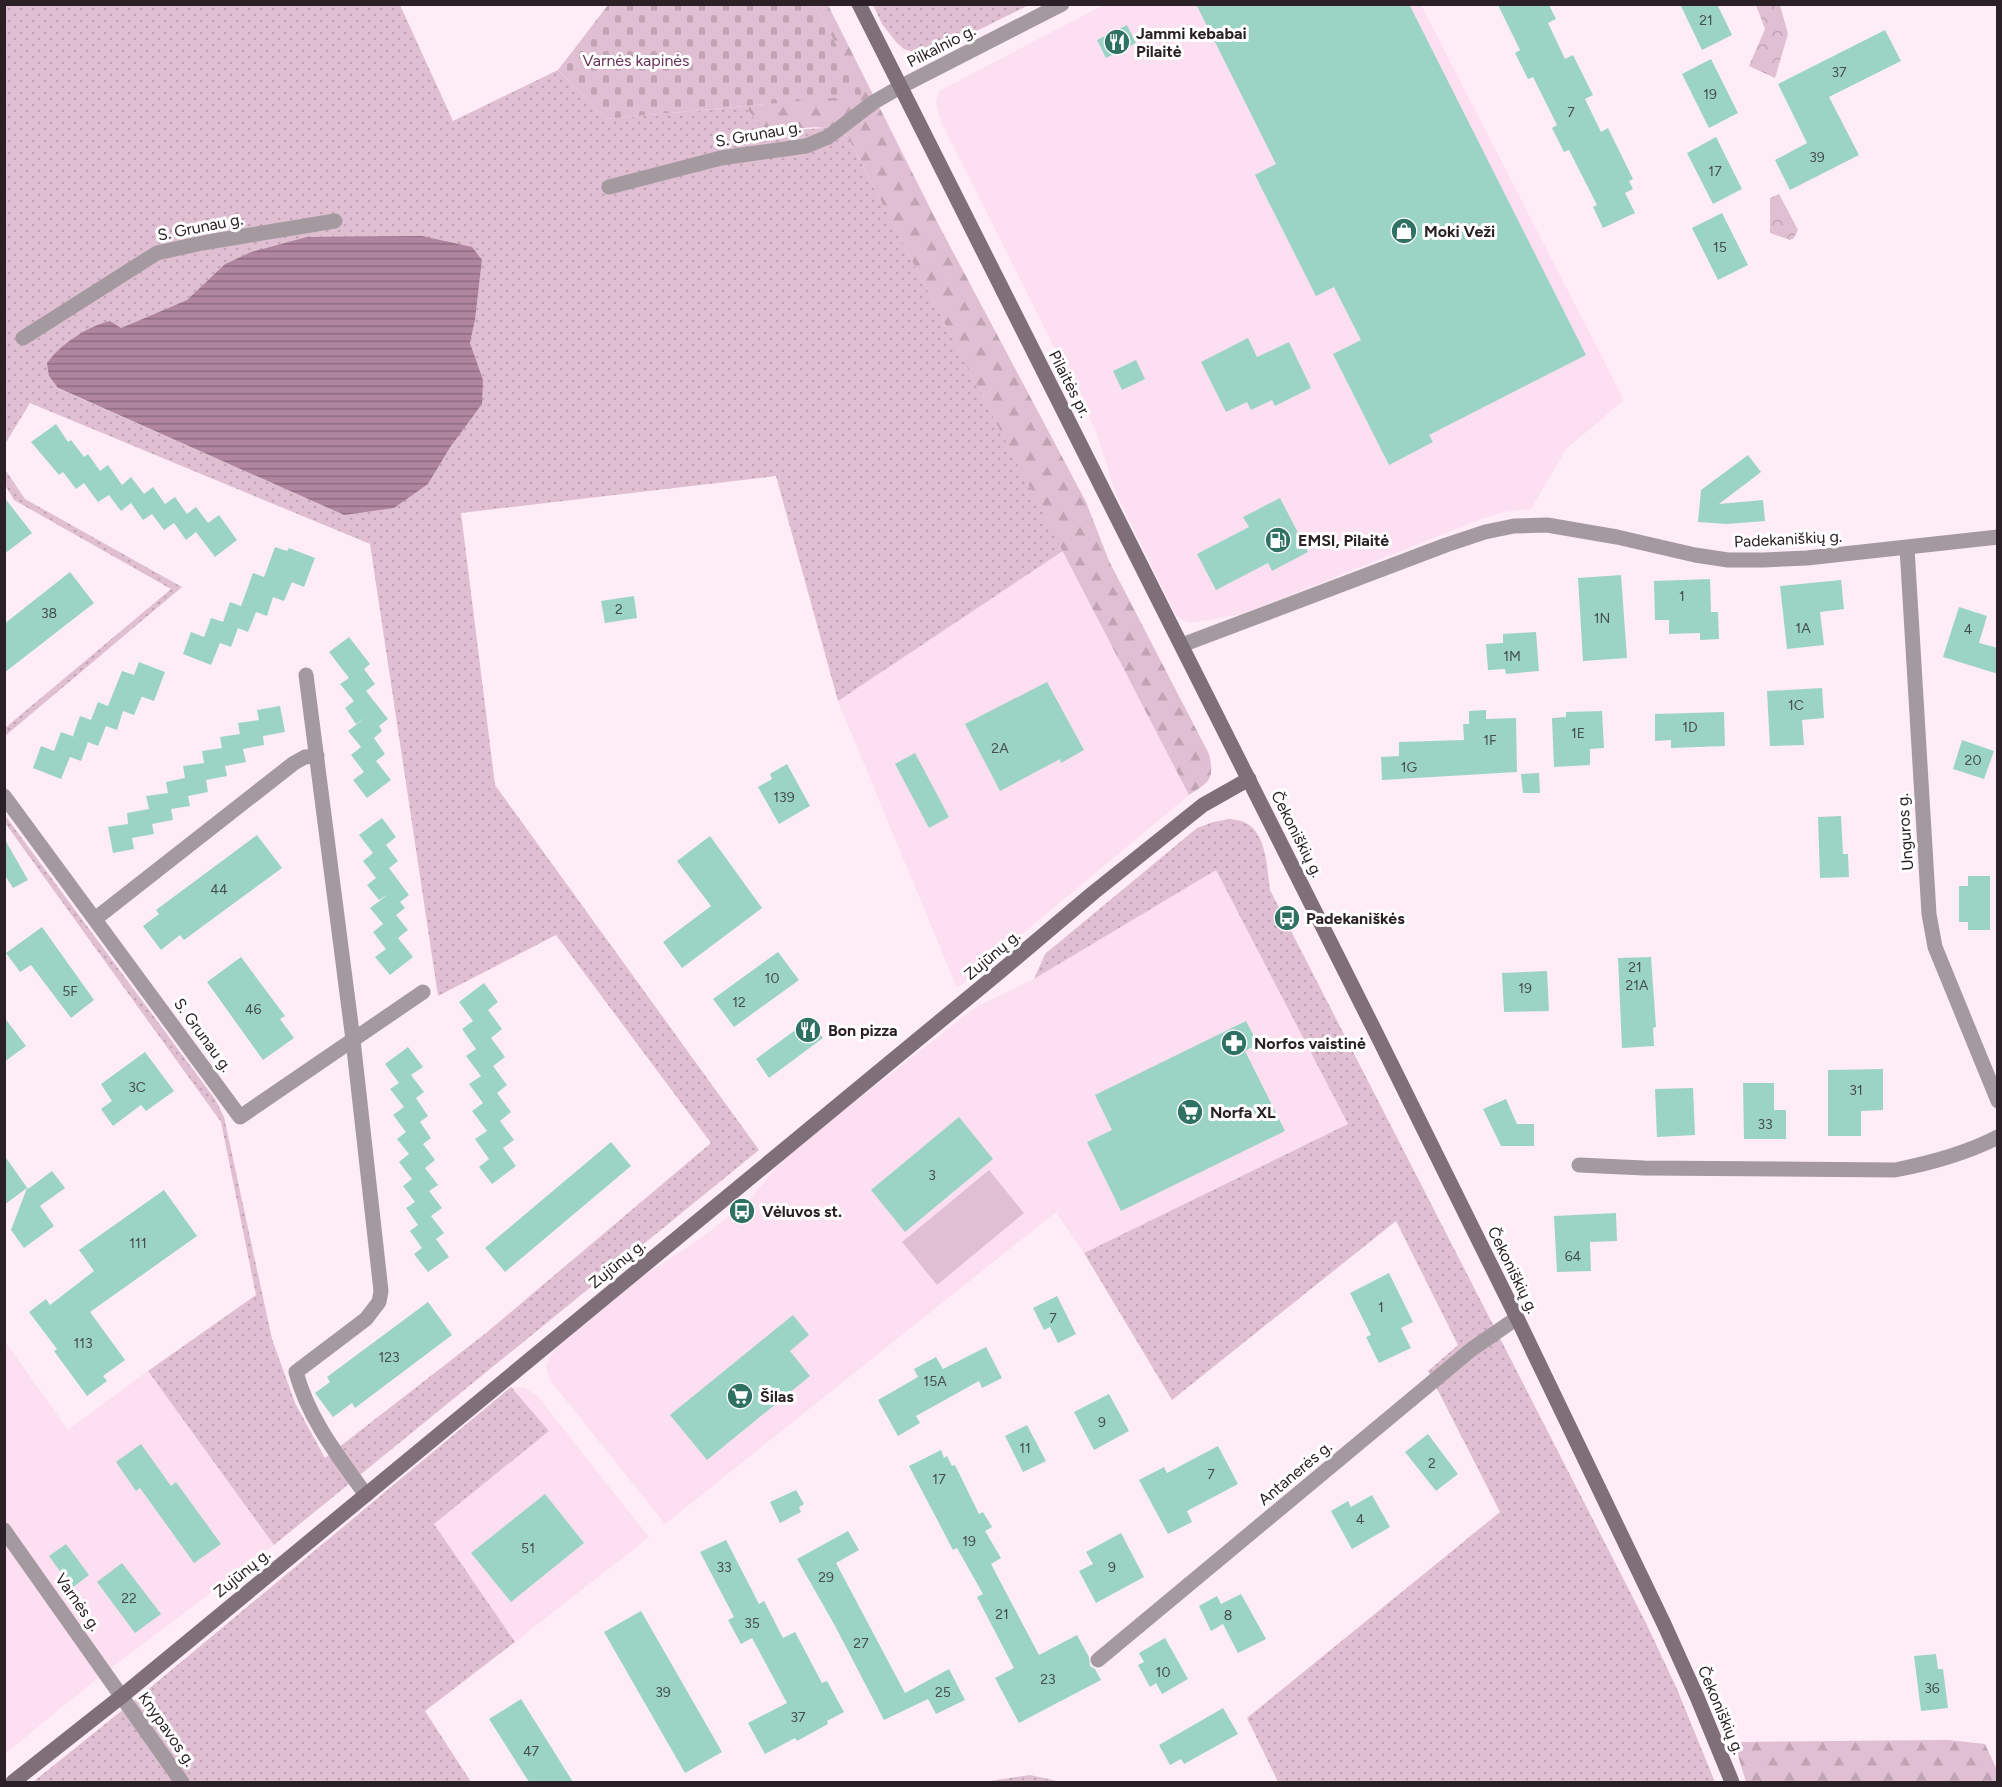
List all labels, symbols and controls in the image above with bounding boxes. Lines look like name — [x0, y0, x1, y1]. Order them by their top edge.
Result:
house number: 21 — [1699, 12, 1713, 29]
street label: Pilkalnio g. — [904, 21, 978, 71]
place label: Jammi kebabai Pilaitė — [1136, 24, 1247, 61]
restaurant icon: Jammi kebabai Pilaitė — [1102, 27, 1132, 57]
park label: Varnės kapinės — [582, 51, 690, 70]
house number: 37 — [1831, 64, 1847, 81]
house number: 19 — [1703, 86, 1717, 103]
house number: 7 — [1567, 104, 1575, 121]
street label: S. Grunau g. — [714, 117, 802, 151]
house number: 39 — [1809, 149, 1825, 166]
house number: 17 — [1708, 163, 1722, 180]
street label: S. Grunau g. — [156, 209, 244, 245]
shop icon: Moki Veži — [1389, 216, 1419, 246]
place label: Moki Veži — [1424, 222, 1495, 241]
house number: 15 — [1713, 239, 1727, 256]
street label: Pilaitės pr. — [1045, 347, 1095, 421]
fuel station icon: EMSI, Pilaitė — [1263, 525, 1293, 555]
street label: Padekaniškių g. — [1733, 527, 1843, 551]
place label: EMSI, Pilaitė — [1298, 531, 1389, 550]
house number: 1 — [1679, 588, 1685, 605]
house number: 2 — [615, 601, 623, 618]
house number: 38 — [41, 605, 57, 622]
house number: 1N — [1594, 610, 1610, 627]
house number: 1A — [1795, 620, 1811, 637]
house number: 4 — [1964, 621, 1973, 638]
house number: 1M — [1503, 648, 1521, 665]
house number: 1C — [1788, 697, 1804, 714]
house number: 1D — [1682, 719, 1698, 736]
house number: 1E — [1571, 725, 1585, 742]
house number: 1F — [1483, 732, 1497, 749]
house number: 2A — [991, 740, 1009, 757]
house number: 20 — [1965, 752, 1981, 769]
house number: 1G — [1401, 759, 1418, 776]
street label: Čekoniškių g. — [1267, 788, 1327, 880]
house number: 139 — [773, 789, 795, 806]
street label: Unguros g. — [1893, 793, 1917, 871]
house number: 44 — [210, 881, 228, 898]
bus stop icon: Padekaniškės — [1272, 903, 1302, 933]
place label: Padekaniškės — [1306, 909, 1405, 928]
street label: Zujūnų g. — [960, 926, 1024, 984]
house number: 21 — [1628, 959, 1642, 976]
house number: 10 — [765, 970, 779, 987]
house number: 21A — [1625, 977, 1649, 994]
house number: 19 — [1518, 980, 1532, 997]
house number: 5F — [62, 983, 78, 1000]
house number: 12 — [732, 994, 746, 1011]
street label: S. Grunau g. — [170, 995, 236, 1075]
house number: 46 — [245, 1001, 261, 1018]
restaurant icon: Bon pizza — [793, 1015, 823, 1045]
place label: Bon pizza — [828, 1021, 898, 1040]
pharmacy icon: Norfos vaistinė — [1219, 1028, 1249, 1058]
place label: Norfos vaistinė — [1254, 1034, 1366, 1053]
house number: 3C — [128, 1079, 146, 1096]
house number: 31 — [1849, 1082, 1863, 1099]
supermarket icon: Norfa XL — [1175, 1097, 1205, 1127]
place label: Norfa XL — [1210, 1103, 1276, 1122]
house number: 33 — [1757, 1116, 1773, 1133]
house number: 3 — [928, 1167, 936, 1184]
bus stop icon: Vėluvos st. — [727, 1196, 757, 1226]
place label: Vėluvos st. — [762, 1202, 842, 1221]
street label: Čekoniškių g. — [1484, 1223, 1542, 1317]
house number: 111 — [129, 1235, 147, 1252]
street label: Zujūnų g. — [585, 1236, 649, 1292]
house number: 64 — [1565, 1248, 1582, 1265]
house number: 1 — [1378, 1299, 1384, 1316]
house number: 7 — [1049, 1310, 1057, 1327]
house number: 113 — [73, 1335, 93, 1352]
house number: 123 — [378, 1349, 400, 1366]
house number: 15A — [923, 1373, 947, 1390]
supermarket icon: Šilas — [725, 1381, 755, 1411]
place label: Šilas — [760, 1387, 794, 1406]
house number: 9 — [1098, 1414, 1106, 1431]
street label: Antanerės g. — [1254, 1437, 1336, 1509]
house number: 11 — [1019, 1440, 1031, 1457]
house number: 2 — [1428, 1455, 1436, 1472]
house number: 7 — [1207, 1466, 1215, 1483]
house number: 17 — [932, 1471, 946, 1488]
house number: 4 — [1356, 1511, 1365, 1528]
house number: 19 — [962, 1533, 976, 1550]
house number: 51 — [521, 1540, 535, 1557]
street label: Zujūnų g. — [210, 1545, 274, 1601]
house number: 33 — [716, 1559, 732, 1576]
house number: 9 — [1108, 1559, 1116, 1576]
house number: 29 — [818, 1569, 834, 1586]
street label: Varnės g. — [51, 1570, 105, 1634]
house number: 22 — [121, 1590, 137, 1607]
house number: 21 — [995, 1606, 1009, 1623]
house number: 8 — [1224, 1607, 1232, 1624]
house number: 35 — [744, 1615, 760, 1632]
house number: 27 — [853, 1635, 869, 1652]
street label: Čekoniškių g. — [1694, 1663, 1748, 1757]
house number: 10 — [1156, 1664, 1170, 1681]
house number: 23 — [1040, 1671, 1056, 1688]
house number: 36 — [1924, 1680, 1940, 1697]
house number: 39 — [655, 1684, 671, 1701]
house number: 25 — [935, 1684, 951, 1701]
street label: Knypavos g. — [135, 1688, 199, 1770]
house number: 37 — [790, 1709, 806, 1726]
house number: 47 — [523, 1743, 540, 1760]

